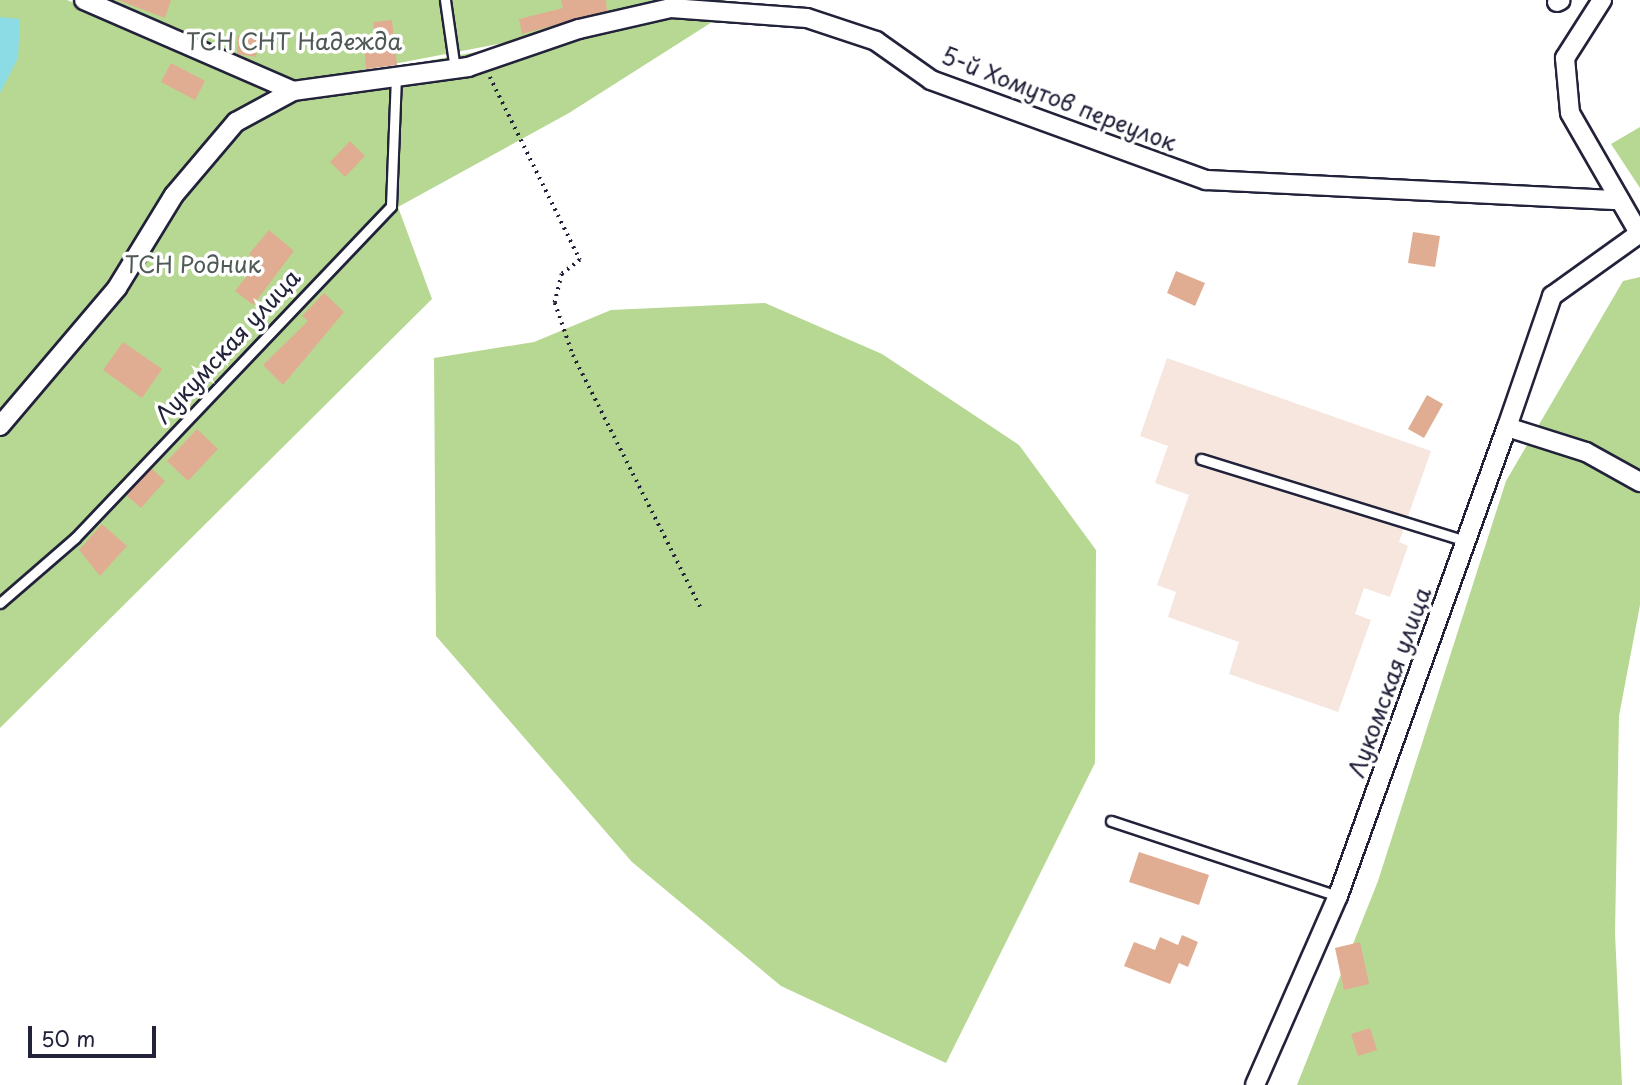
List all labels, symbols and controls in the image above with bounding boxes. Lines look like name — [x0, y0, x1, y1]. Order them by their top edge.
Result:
park label: ТСН СНТ Надежда — [184, 27, 404, 55]
street label: 5-й Хомутов переулок — [937, 41, 1181, 157]
park label: ТСН Родник — [124, 250, 262, 278]
street label: Лукумская улица — [148, 263, 306, 429]
street label: Лукомская улица — [1342, 583, 1436, 781]
scale bar — [32, 1012, 159, 1056]
text: 50 m — [41, 1022, 95, 1054]

